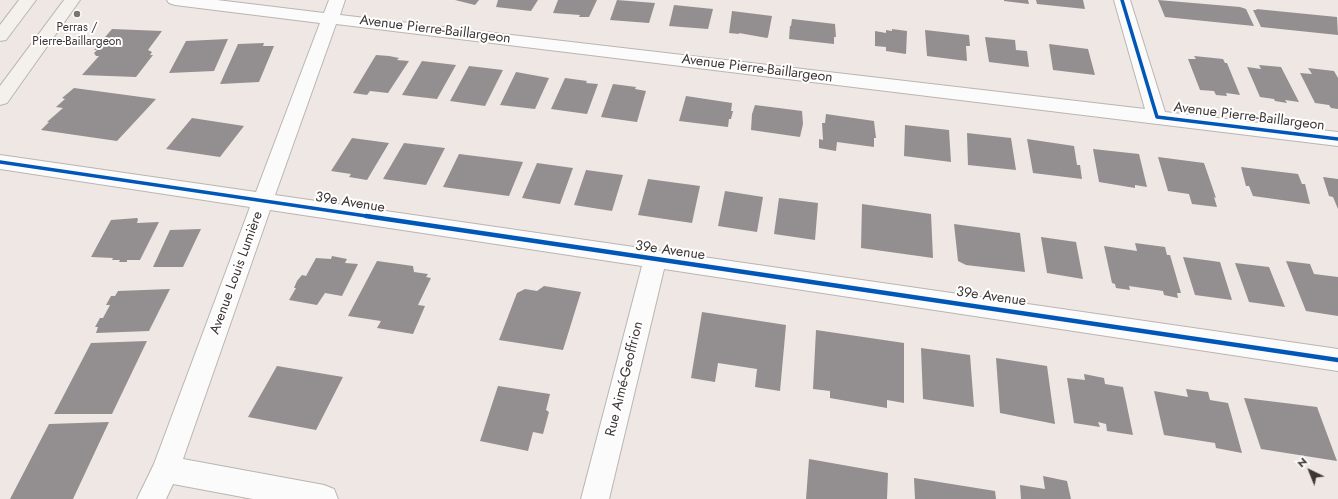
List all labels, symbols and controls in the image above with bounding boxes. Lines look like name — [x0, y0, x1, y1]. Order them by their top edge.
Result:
marker: Perras / Pierre-Baillargeon — [72, 9, 82, 19]
street label: Avenue Pierre-Baillargeon — [359, 12, 511, 48]
place label: Perras / Pierre-Baillargeon — [32, 21, 122, 49]
street label: Avenue Pierre-Baillargeon — [681, 51, 833, 87]
street label: Avenue Pierre-Baillargeon — [1173, 99, 1325, 135]
street label: 39e Avenue — [314, 189, 386, 217]
street label: Avenue Louis Lumière — [207, 209, 267, 337]
street label: 39e Avenue — [634, 238, 706, 264]
street label: 39e Avenue — [955, 284, 1027, 310]
street label: Rue Aimé-Geoffrion — [603, 320, 647, 438]
north arrow — [1290, 451, 1330, 491]
text: N — [1293, 453, 1310, 471]

